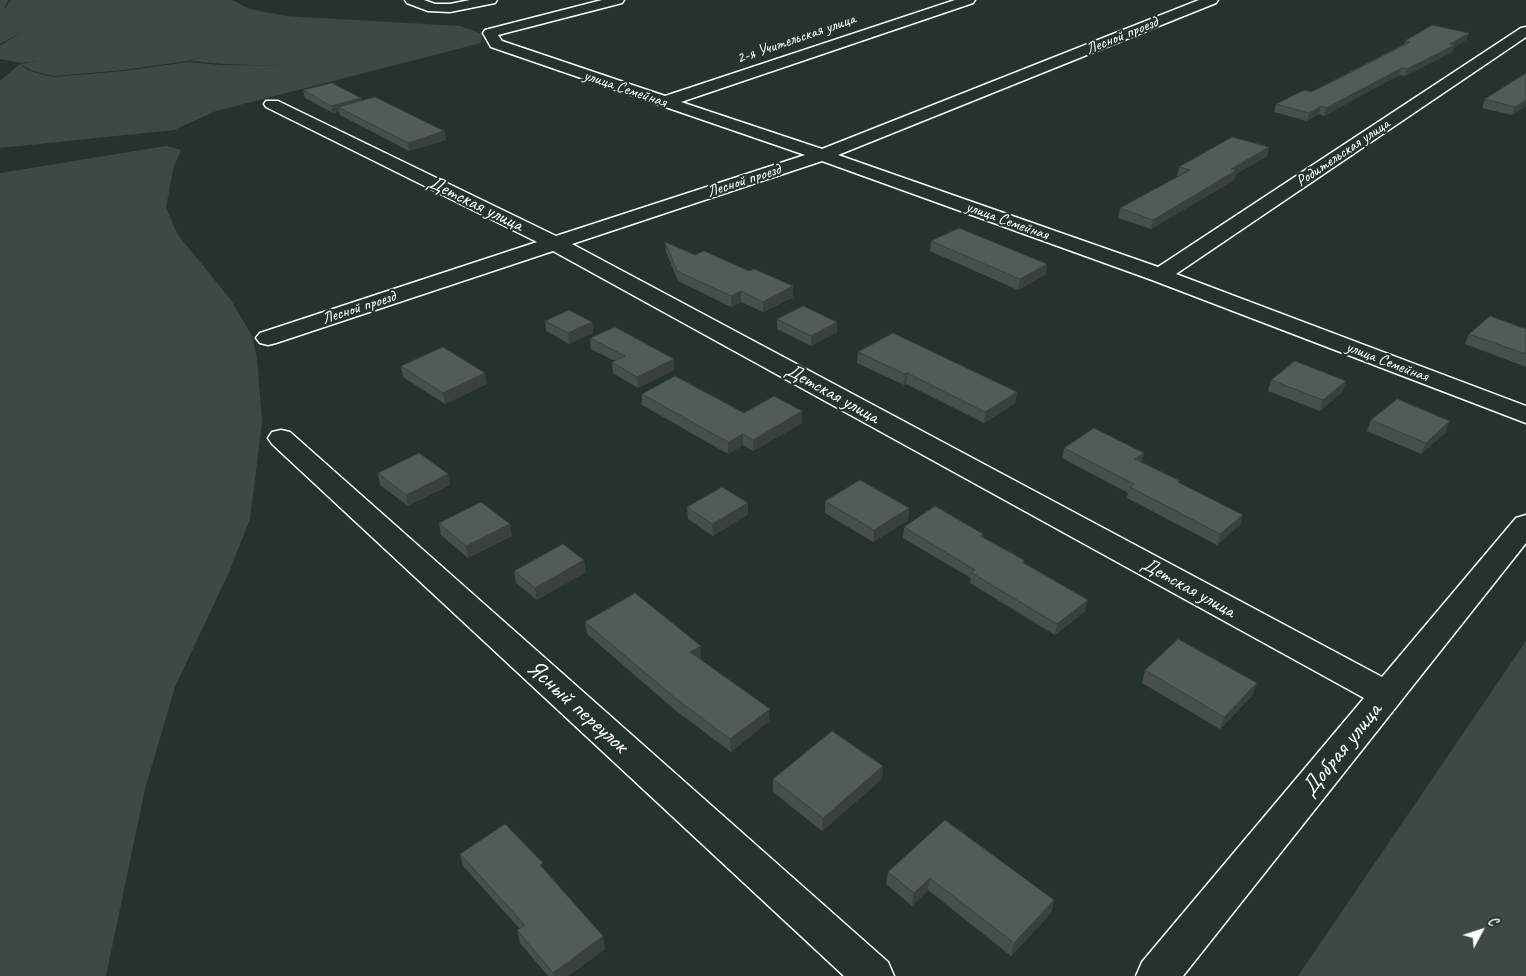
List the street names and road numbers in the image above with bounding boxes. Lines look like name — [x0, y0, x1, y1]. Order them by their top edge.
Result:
street label: 2-я Учительская улица — [734, 10, 858, 68]
street label: Лесной проезд — [1083, 13, 1161, 59]
street label: улица Семейная — [581, 66, 669, 112]
street label: Родительская улица — [1293, 115, 1393, 191]
street label: Лесной проезд — [705, 160, 783, 202]
street label: Детская улица — [423, 171, 527, 237]
street label: улица Семейная — [963, 197, 1051, 245]
street label: Лесной проезд — [320, 287, 398, 329]
street label: улица Семейная — [1343, 338, 1431, 386]
street label: Детская улица — [781, 358, 883, 430]
street label: Детская улица — [1137, 552, 1239, 624]
street label: Ясный переулок — [520, 654, 634, 760]
street label: Добрая улица — [1296, 697, 1388, 803]

